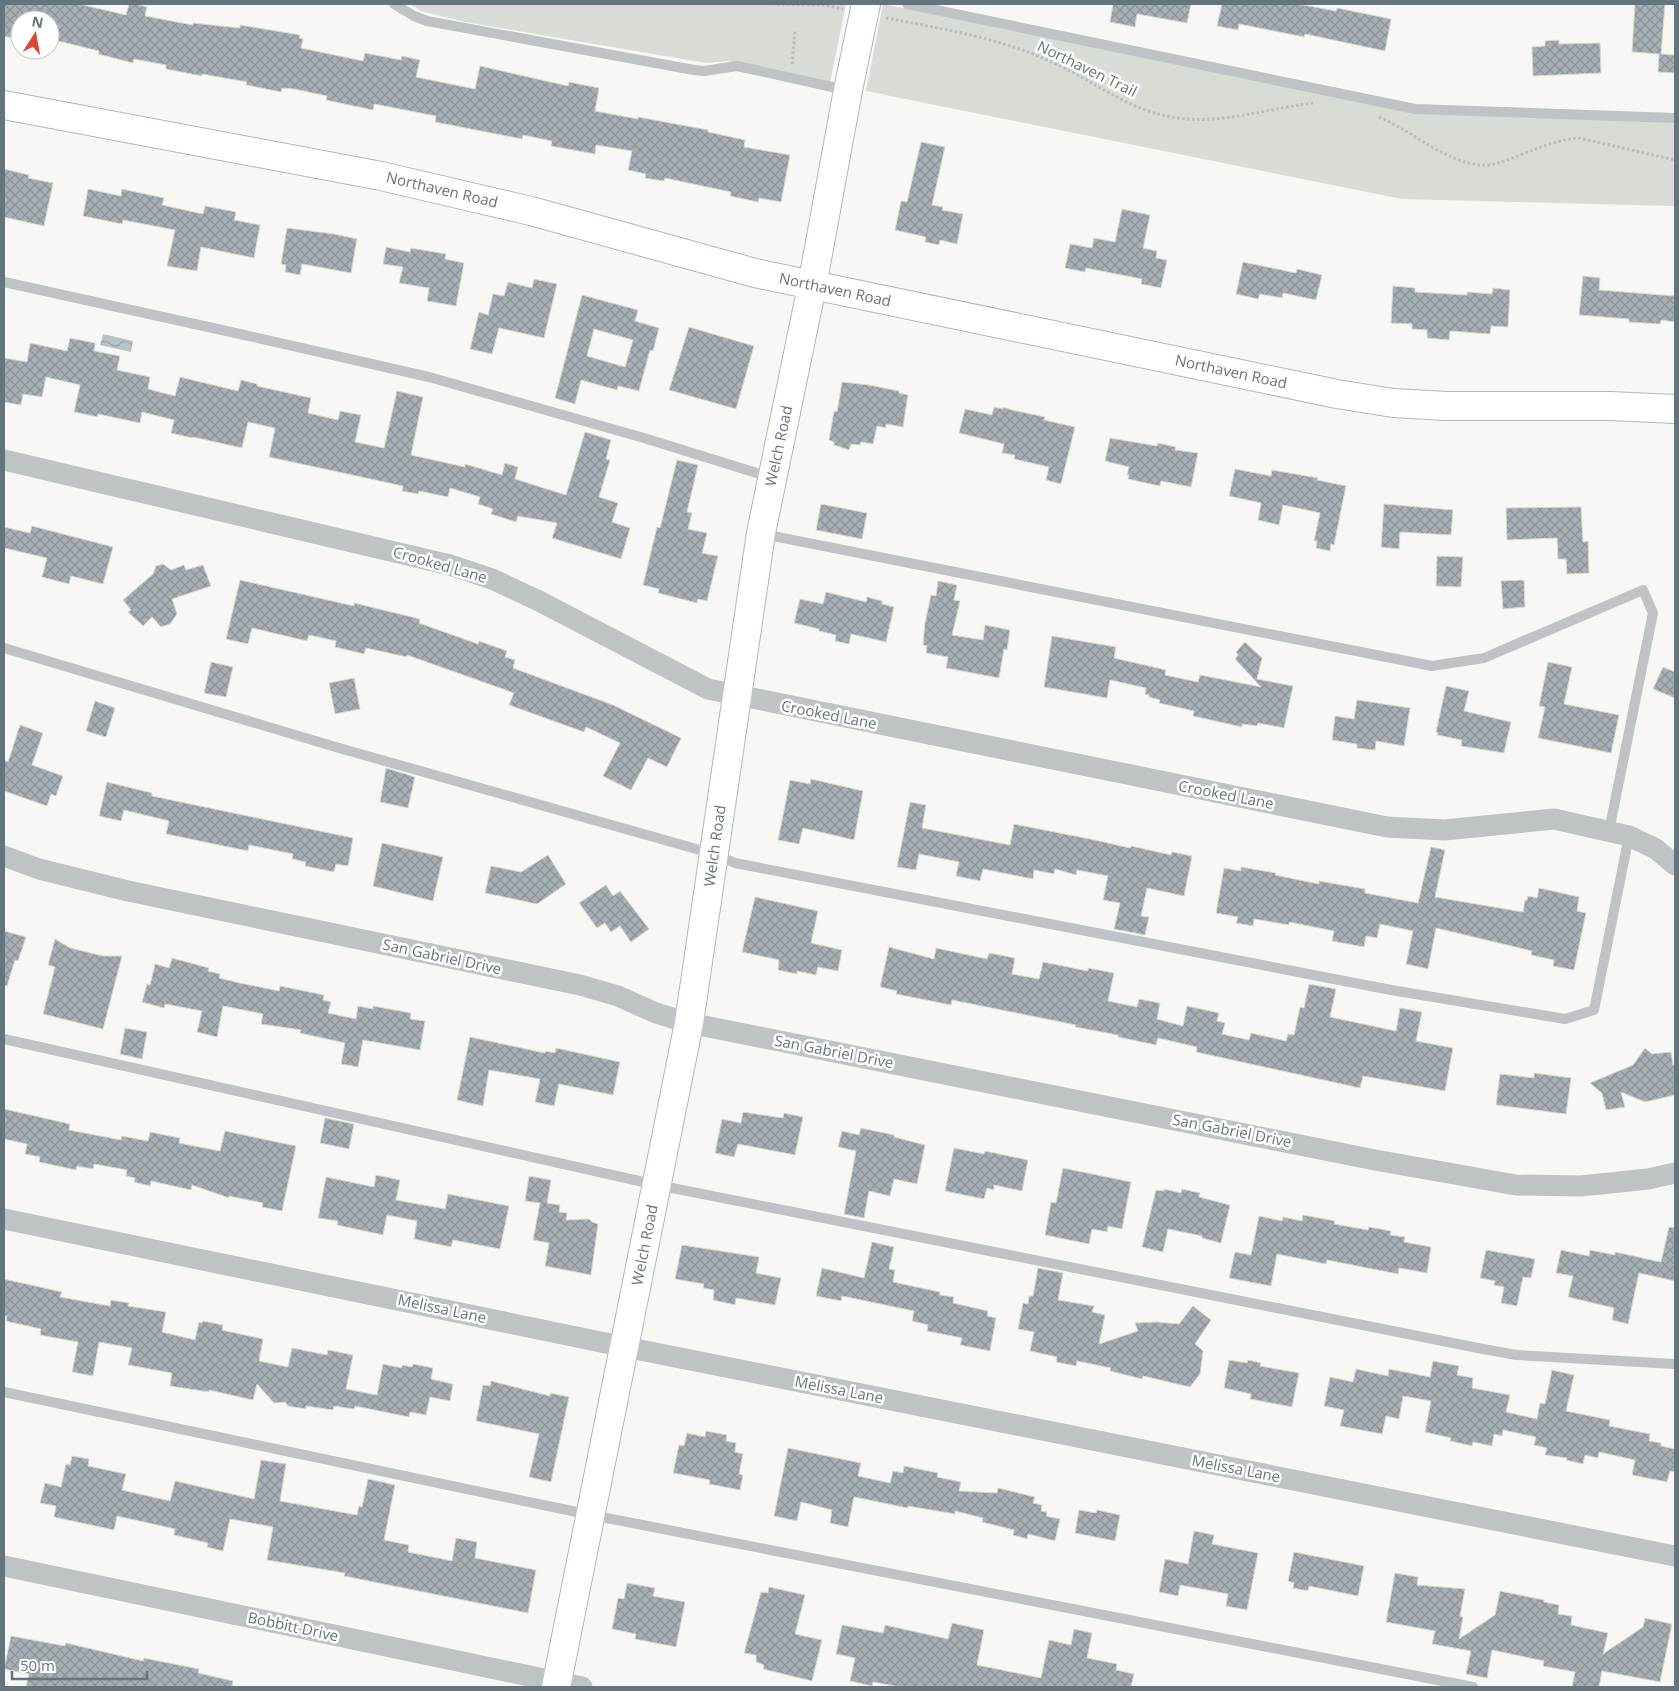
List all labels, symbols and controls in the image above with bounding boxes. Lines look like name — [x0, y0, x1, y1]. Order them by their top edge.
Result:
north arrow — [10, 10, 60, 60]
text: N — [30, 11, 45, 32]
street label: Northaven Trail — [1034, 35, 1141, 101]
street label: Northaven Road — [384, 166, 500, 212]
street label: Northaven Road — [777, 267, 893, 311]
street label: Northaven Road — [1173, 349, 1289, 393]
street label: Welch Road — [760, 404, 796, 488]
street label: Crooked Lane — [391, 541, 490, 587]
street label: Crooked Lane — [780, 695, 879, 733]
street label: Crooked Lane — [1177, 775, 1276, 813]
street label: Welch Road — [698, 804, 730, 888]
street label: San Gabriel Drive — [381, 934, 503, 978]
street label: San Gabriel Drive — [773, 1030, 895, 1072]
street label: San Gabriel Drive — [1171, 1109, 1293, 1151]
street label: Welch Road — [626, 1203, 662, 1287]
street label: Melissa Lane — [396, 1289, 488, 1327]
street label: Melissa Lane — [793, 1371, 885, 1407]
street label: Melissa Lane — [1190, 1450, 1282, 1486]
street label: Bobbitt Drive — [246, 1607, 340, 1645]
scale bar — [12, 1648, 148, 1680]
text: 50 m — [20, 1655, 55, 1675]

